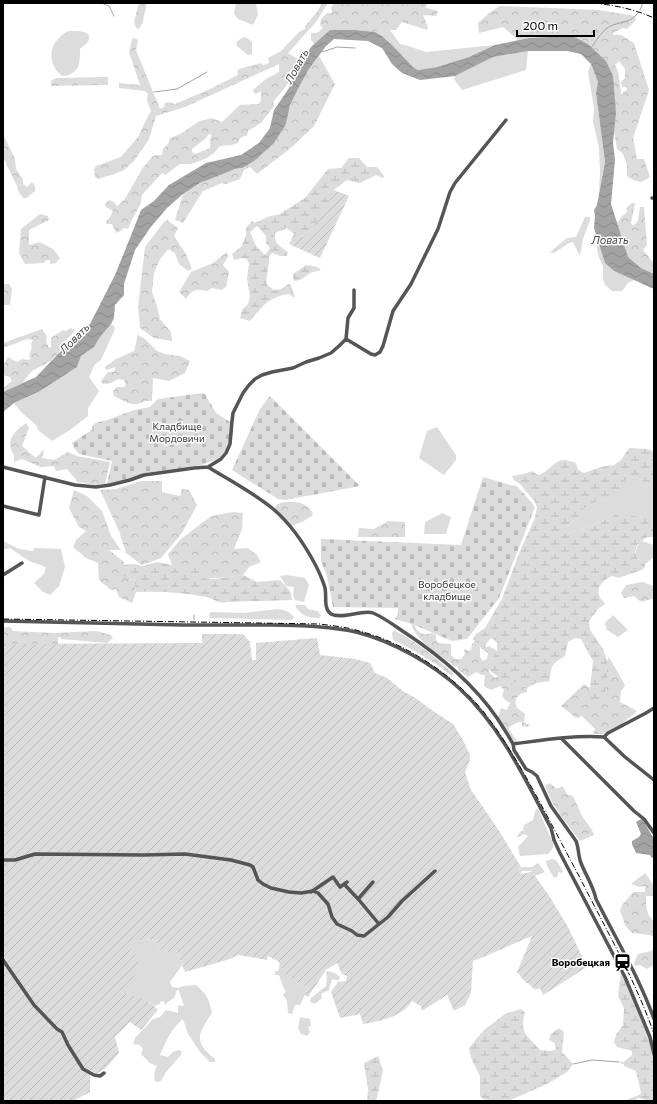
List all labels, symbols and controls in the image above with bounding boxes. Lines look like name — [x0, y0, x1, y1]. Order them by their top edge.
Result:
scale bar — [517, 12, 594, 38]
text: 200 m — [523, 18, 558, 32]
water label: Ловать — [281, 46, 311, 86]
water label: Ловать — [590, 233, 629, 246]
water label: Ловать — [56, 320, 92, 356]
park label: Кладбище Мордовичи — [149, 420, 205, 444]
park label: Воробецкое кладбище — [418, 578, 476, 602]
station icon: Воробецкая — [613, 952, 633, 972]
place label: Воробецкая — [552, 956, 610, 968]

